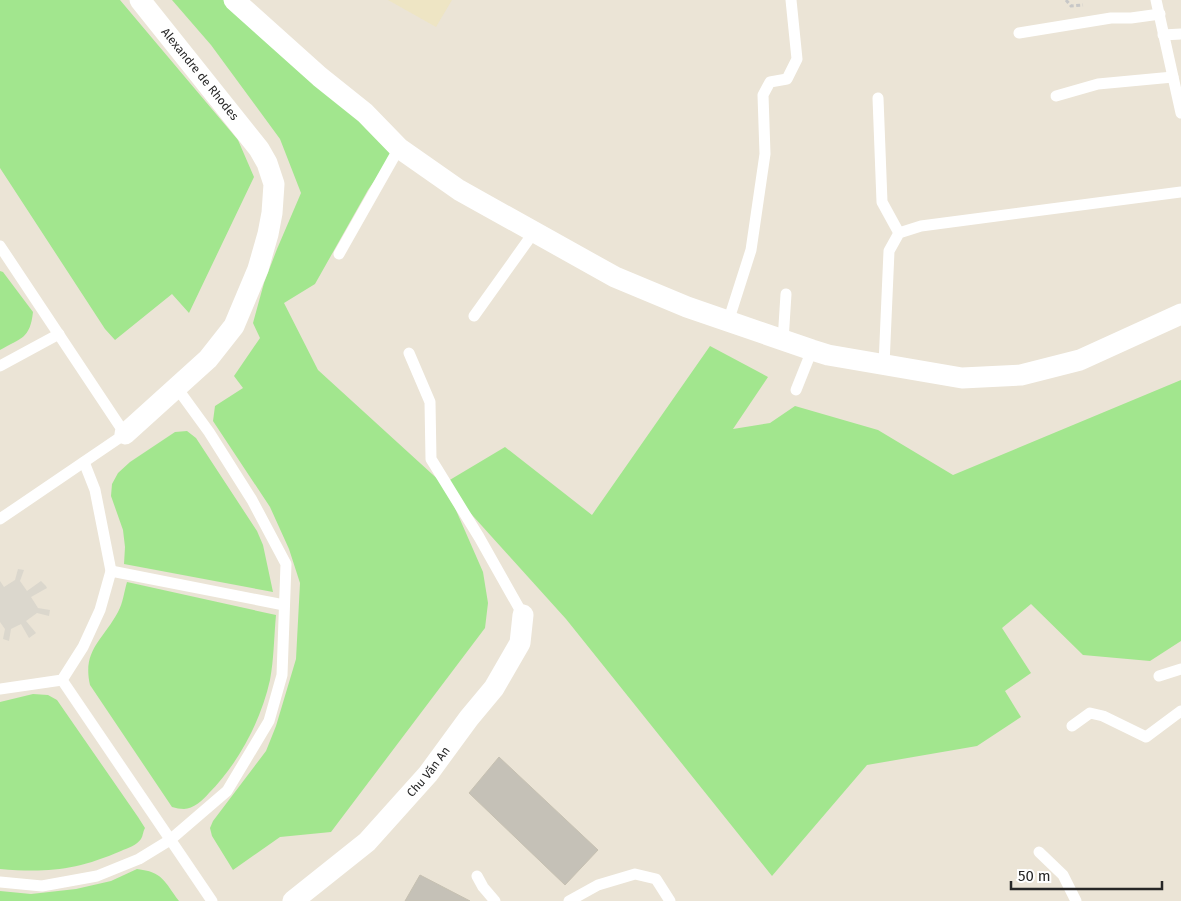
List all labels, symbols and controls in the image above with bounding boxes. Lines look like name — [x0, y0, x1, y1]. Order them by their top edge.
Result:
street label: Alexandre de Rhodes — [158, 25, 242, 123]
street label: Chu Văn An — [404, 744, 453, 800]
scale bar — [1011, 858, 1162, 890]
text: 50 m — [1018, 867, 1051, 885]

